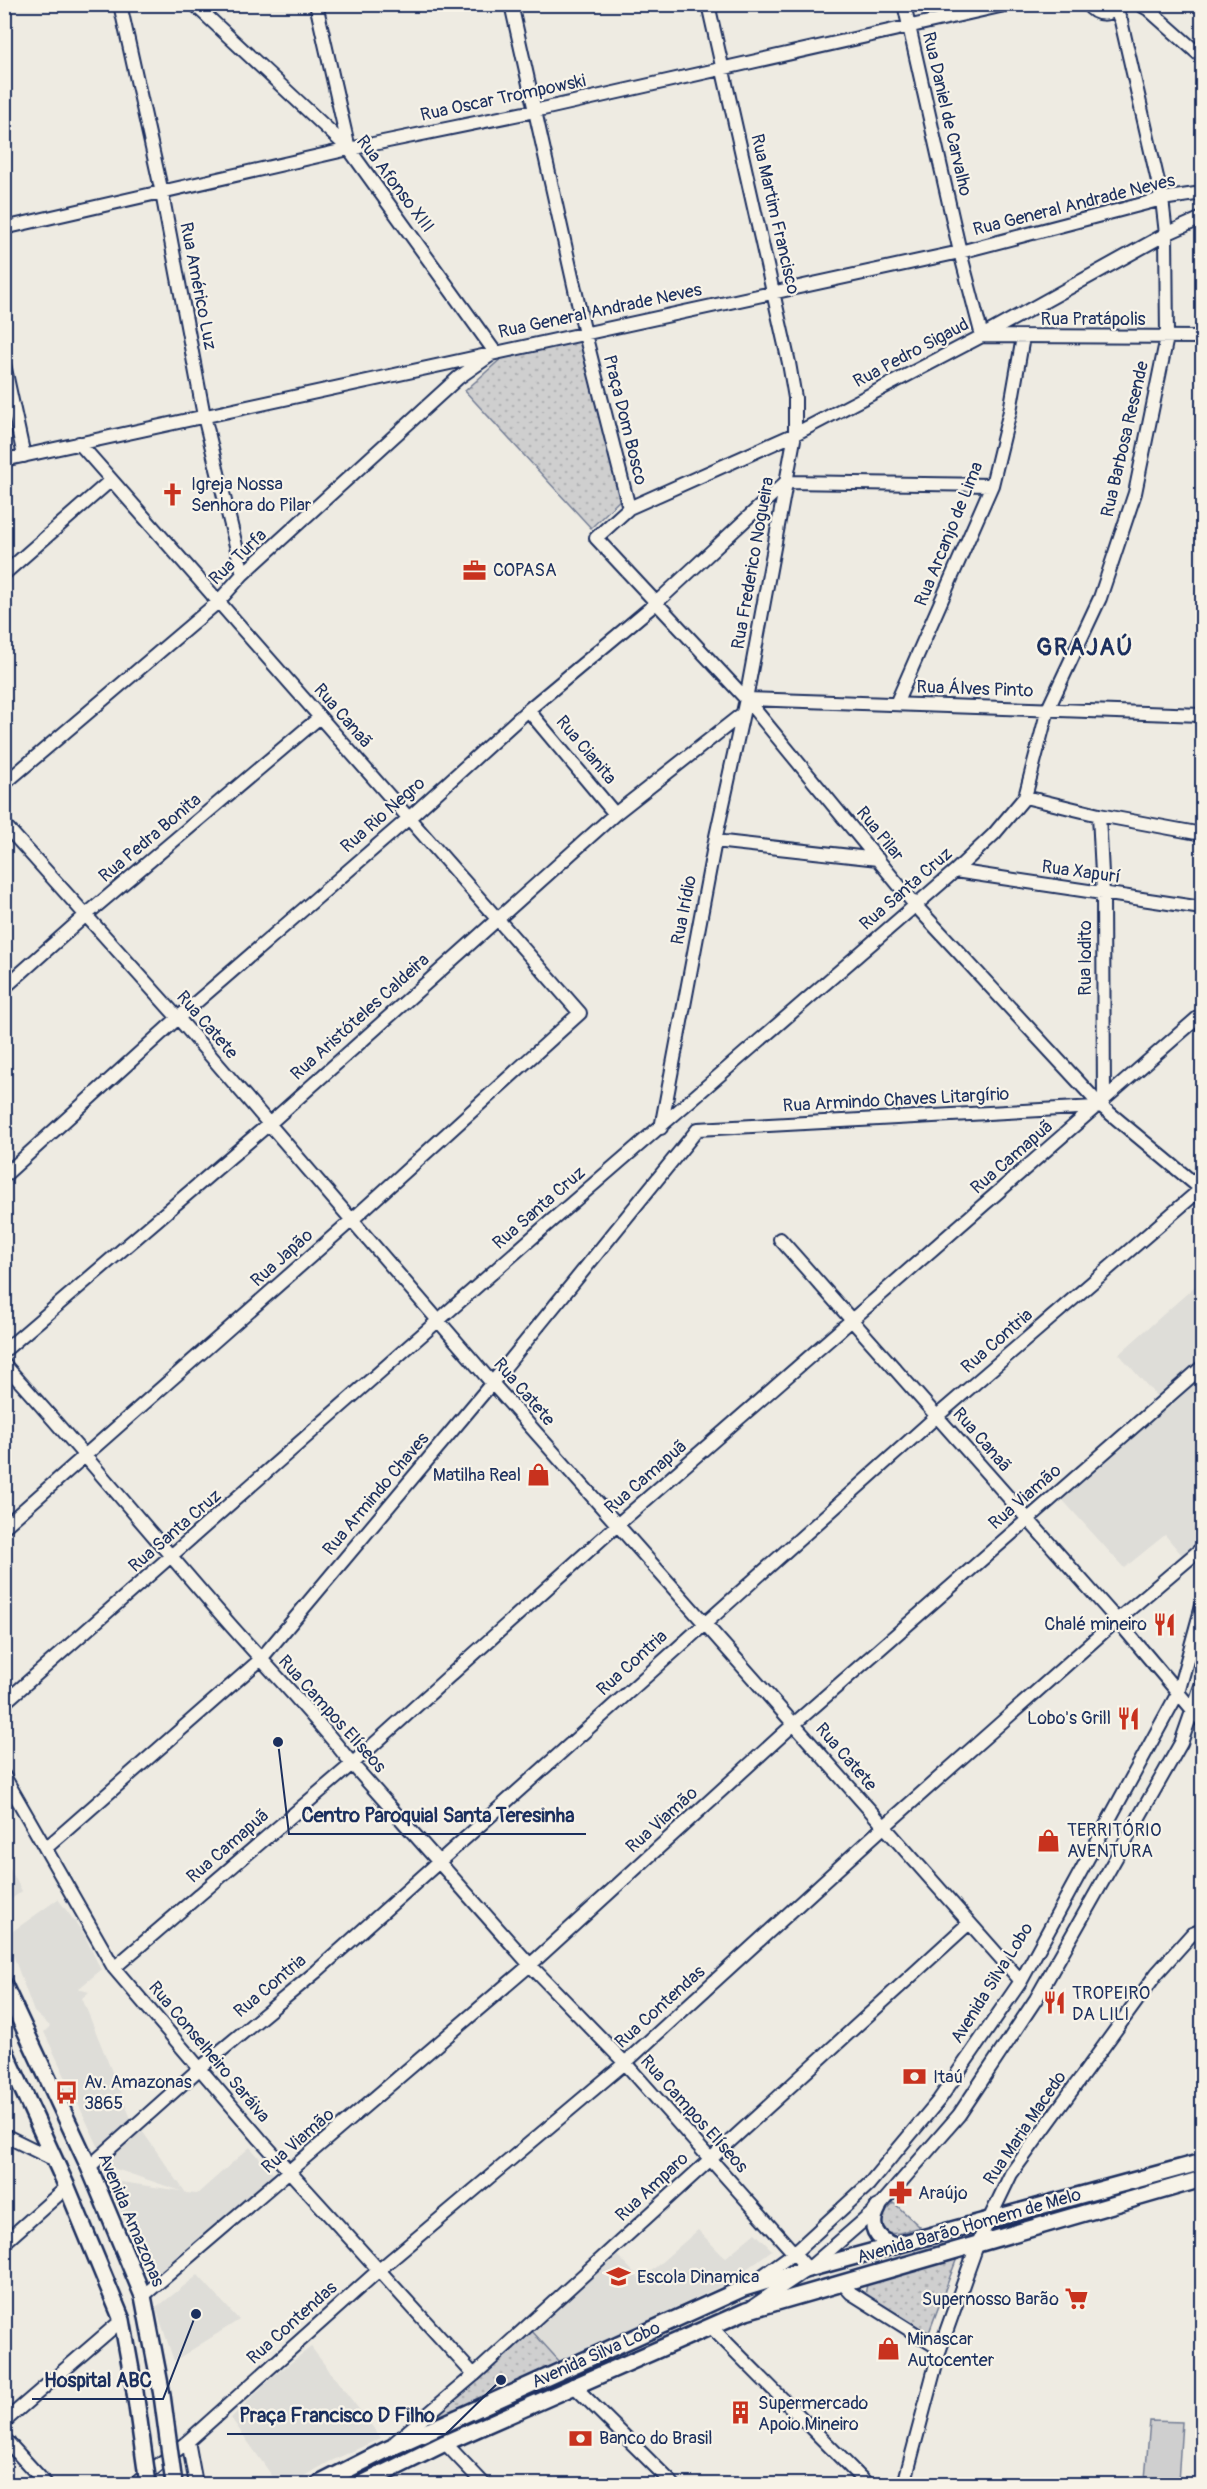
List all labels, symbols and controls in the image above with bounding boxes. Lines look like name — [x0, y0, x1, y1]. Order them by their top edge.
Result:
street label: Rua Daniel de Carvalho — [917, 30, 977, 199]
street label: Rua Oscar Trompowski — [418, 69, 588, 127]
street label: Rua Afonso XIII — [351, 131, 439, 237]
street label: Rua Martim Francisco — [745, 132, 805, 297]
street label: Rua General Andrade Neves — [971, 169, 1177, 241]
street label: Rua Américo Luz — [174, 220, 222, 352]
street label: Rua General Andrade Neves — [496, 278, 704, 344]
street label: Rua Pratápolis — [1041, 308, 1145, 331]
street label: Rua Pedro Sigaud — [849, 313, 973, 393]
street label: Praça Dom Bosco — [598, 353, 652, 488]
street label: Rua Barbosa Resende — [1096, 359, 1154, 519]
street label: Rua Arcanjo de Lima — [910, 458, 988, 610]
place label: Igreja Nossa Senhora do Pilar — [191, 473, 312, 517]
street label: Rua Frederico Nogueira — [727, 475, 779, 651]
church icon: Igreja Nossa Senhora do Pilar — [160, 481, 186, 507]
street label: Rua Turfa — [204, 524, 272, 590]
office icon: COPASA — [462, 557, 488, 583]
place label: COPASA — [493, 559, 557, 582]
district label: GRAJAÚ — [1036, 633, 1134, 662]
street label: Rua Álves Pinto — [916, 675, 1034, 703]
street label: Rua Canaã — [309, 679, 377, 753]
street label: Rua Cianita — [551, 711, 621, 789]
street label: Rua Rio Negro — [336, 772, 430, 858]
street label: Rua Pedra Bonita — [94, 788, 206, 888]
street label: Rua Pilar — [851, 802, 909, 867]
street label: Rua Santa Cruz — [855, 842, 957, 936]
street label: Rua Xapurí — [1040, 855, 1122, 889]
street label: Rua Irídio — [666, 873, 702, 947]
street label: Rua Iodito — [1074, 920, 1097, 996]
street label: Rua Aristóteles Caldeira — [286, 949, 434, 1085]
street label: Rua Catete — [171, 986, 243, 1064]
street label: Rua Armindo Chaves Litargírio — [782, 1083, 1010, 1117]
street label: Rua Camapuã — [966, 1115, 1058, 1199]
street label: Rua Santa Cruz — [488, 1161, 590, 1255]
street label: Rua Japão — [246, 1224, 318, 1292]
street label: Rua Contria — [956, 1304, 1038, 1378]
street label: Rua Catete — [488, 1353, 560, 1431]
street label: Rua Canaã — [948, 1403, 1016, 1477]
street label: Rua Armindo Chaves — [318, 1428, 434, 1560]
street label: Rua Camapuã — [600, 1435, 692, 1519]
street label: Rua Viamão — [984, 1459, 1066, 1535]
shop icon: Matilha Real — [526, 1462, 552, 1488]
place label: Matilha Real — [433, 1464, 521, 1487]
street label: Rua Santa Cruz — [124, 1484, 226, 1578]
restaurant icon: Chalé mineiro — [1152, 1611, 1178, 1637]
place label: Chalé mineiro — [1044, 1613, 1147, 1636]
street label: Rua Contria — [592, 1625, 672, 1701]
street label: Rua Campos Elíseos — [273, 1650, 391, 1778]
restaurant icon: Lobo's Grill — [1116, 1705, 1142, 1731]
place label: Lobo's Grill — [1027, 1707, 1111, 1730]
street label: Rua Catete — [810, 1718, 882, 1796]
street label: Rua Viamão — [621, 1781, 703, 1858]
callout: Centro Paroquial Santa Teresinha — [289, 1796, 586, 1834]
text: Centro Paroquial Santa Teresinha — [301, 1803, 575, 1828]
street label: Rua Camapuã — [182, 1804, 274, 1888]
place label: TERRITÓRIO AVENTURA — [1067, 1818, 1161, 1863]
shop icon: TERRITÓRIO AVENTURA — [1036, 1827, 1062, 1853]
street label: Avenida Silva Lobo — [946, 1918, 1039, 2048]
street label: Rua Contria — [229, 1949, 311, 2023]
street label: Rua Contendas — [610, 1960, 710, 2054]
street label: Rua Conselheiro Saráiva — [143, 1977, 275, 2127]
place label: TROPEIRO DA LILI — [1072, 1982, 1150, 2026]
restaurant icon: TROPEIRO DA LILI — [1041, 1990, 1067, 2016]
street label: Rua Campos Elíseos — [635, 2050, 753, 2178]
bank icon: Itaú — [902, 2064, 928, 2090]
place label: Itaú — [933, 2066, 963, 2089]
street label: Rua Maria Macedo — [978, 2066, 1072, 2189]
place label: Av. Amazonas 3865 — [84, 2071, 192, 2115]
bus stop icon: Av. Amazonas 3865 — [53, 2079, 79, 2105]
street label: Rua Viamão — [257, 2103, 339, 2179]
street label: Rua Amparo — [611, 2147, 694, 2227]
street label: Avenida Amazonas — [93, 2150, 169, 2290]
pharmacy icon: Araújo — [887, 2180, 913, 2206]
place label: Araújo — [918, 2182, 968, 2205]
street label: Avenida Barão Homem de Melo — [854, 2183, 1084, 2269]
school or university icon: Escola Dinamica — [606, 2264, 632, 2290]
place label: Escola Dinamica — [637, 2266, 759, 2289]
street label: Rua Contendas — [242, 2276, 342, 2370]
supermarket icon: Supernosso Barão — [1064, 2286, 1090, 2312]
place label: Supernosso Barão — [922, 2288, 1059, 2311]
street label: Avenida Silva Lobo — [528, 2316, 664, 2394]
place label: Minascar Autocenter — [907, 2328, 995, 2372]
shop icon: Minascar Autocenter — [876, 2336, 902, 2362]
callout: Hospital ABC — [32, 2361, 163, 2399]
text: Hospital ABC — [44, 2368, 152, 2393]
place label: Supermercado Apoio Mineiro — [758, 2392, 869, 2436]
callout: Praça Francisco D Filho — [227, 2396, 446, 2434]
building icon: Supermercado Apoio Mineiro — [727, 2400, 753, 2426]
text: Praça Francisco D Filho — [239, 2403, 435, 2428]
bank icon: Banco do Brasil — [568, 2425, 594, 2451]
place label: Banco do Brasil — [599, 2427, 712, 2450]

